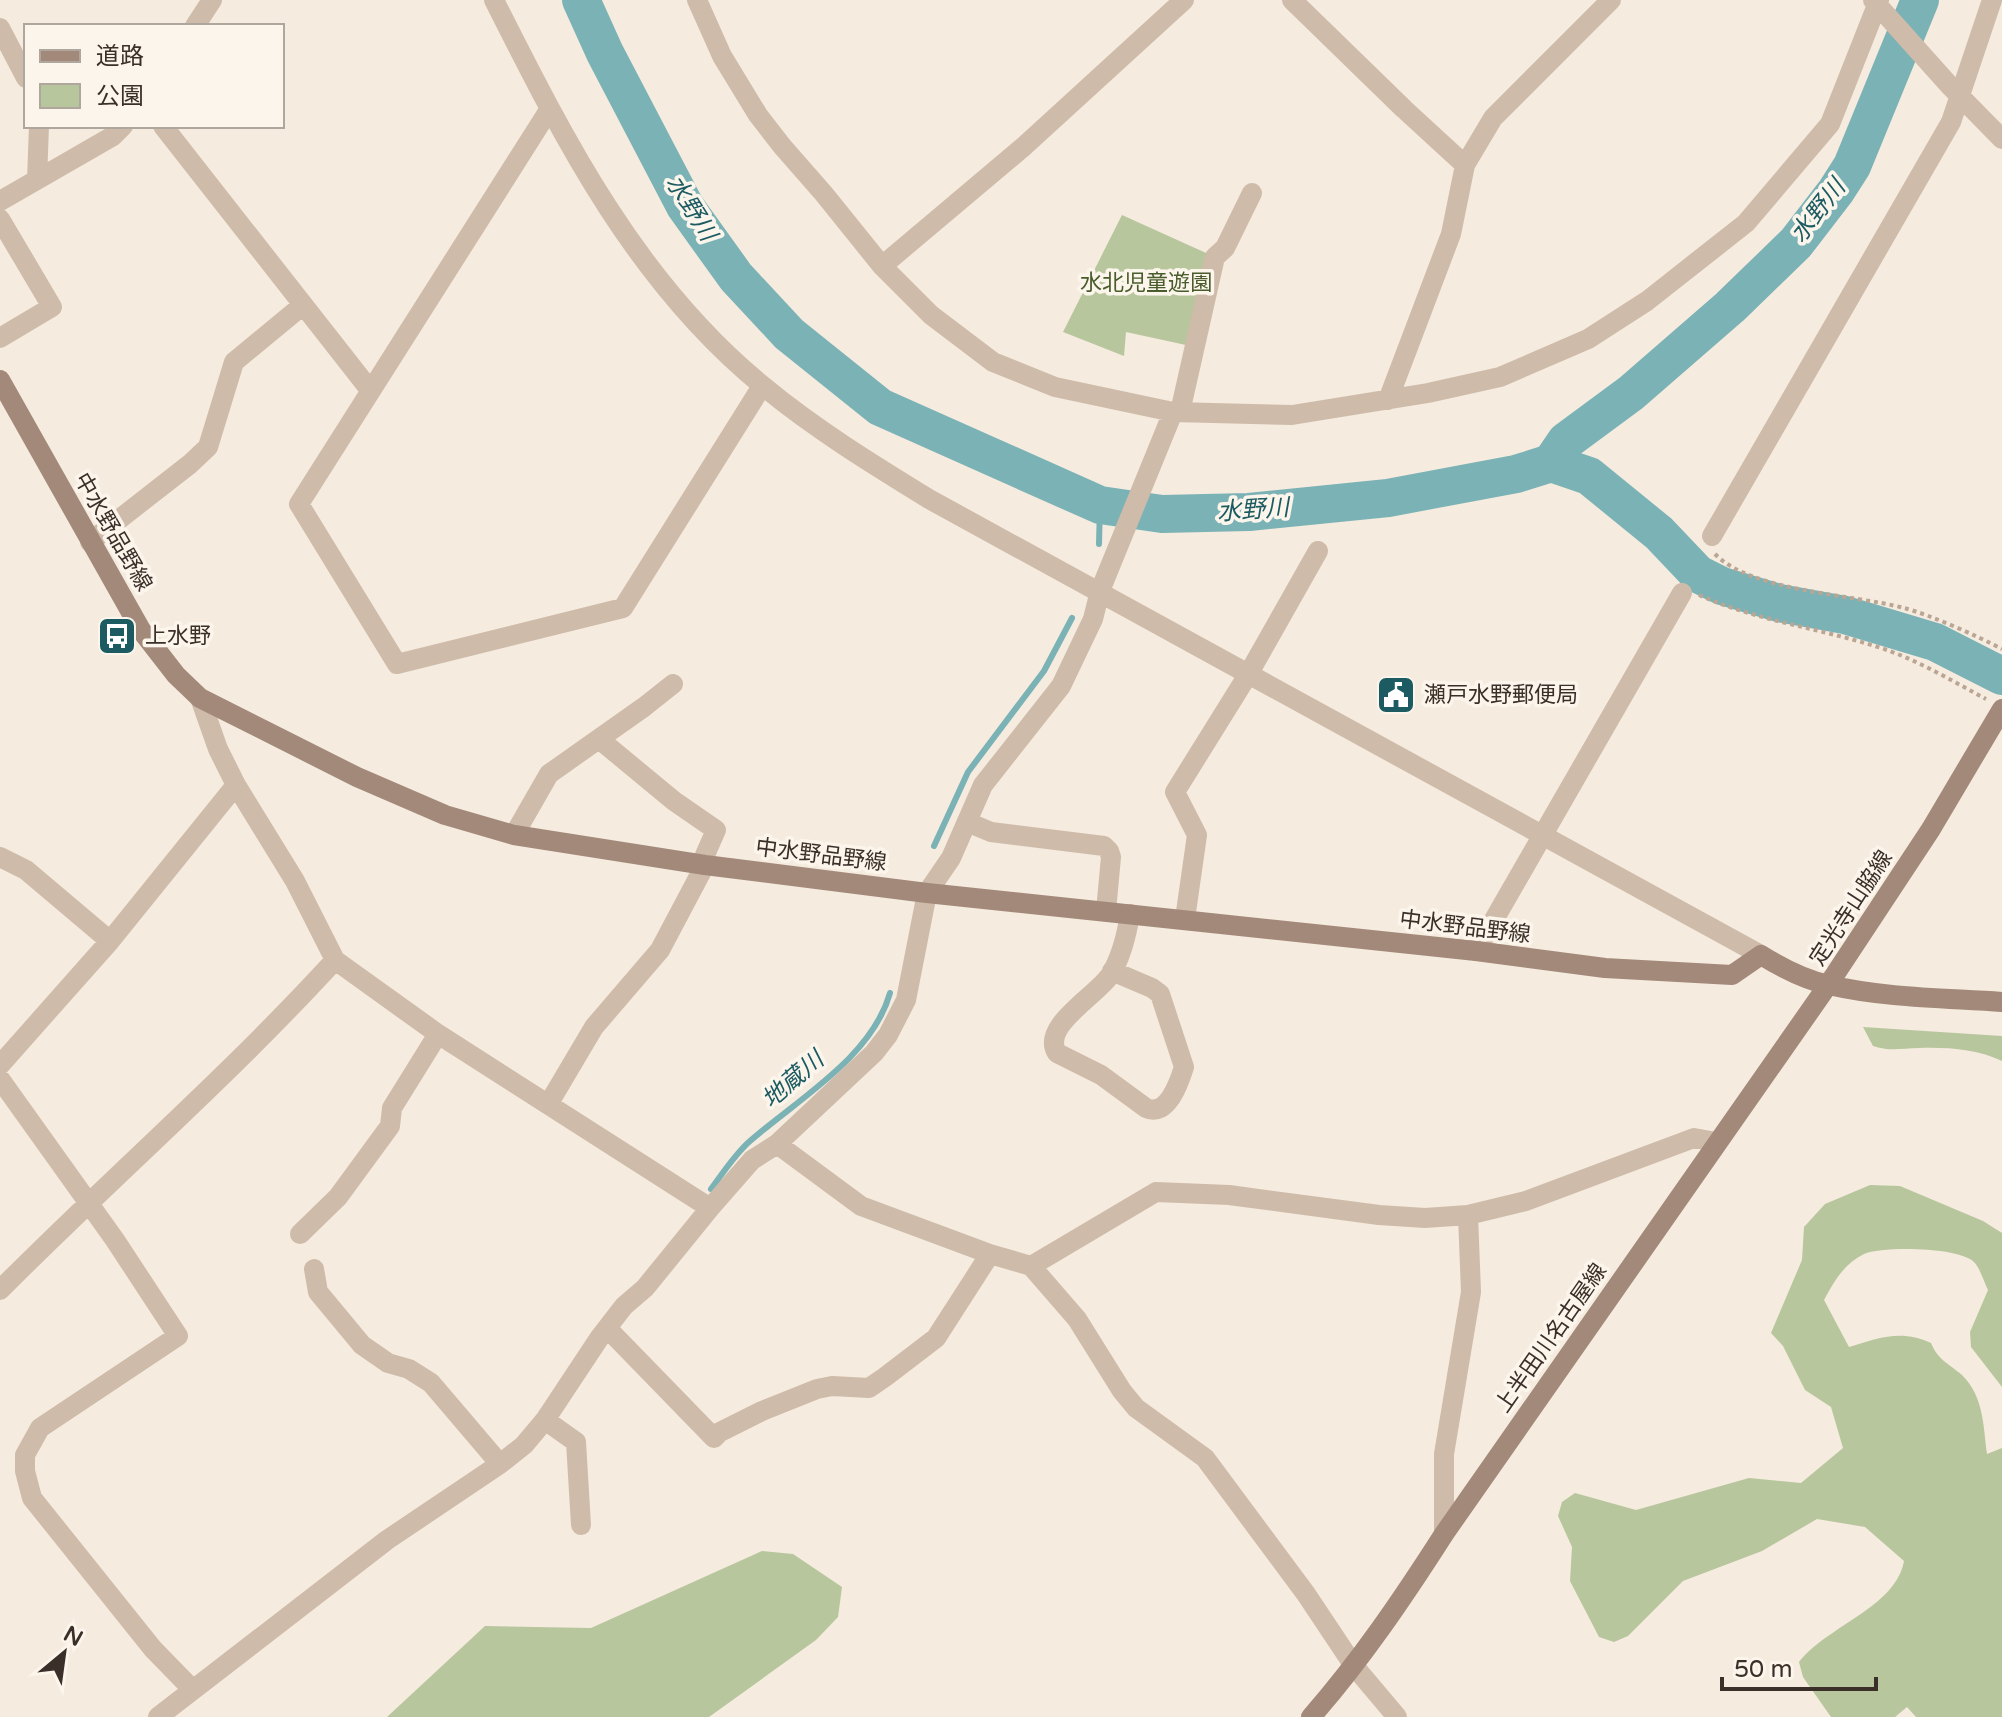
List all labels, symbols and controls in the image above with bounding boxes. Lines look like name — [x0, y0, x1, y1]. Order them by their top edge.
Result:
legend — [24, 24, 284, 128]
text: 道路 — [96, 42, 144, 71]
text: 公園 — [96, 82, 144, 111]
water label: 水野川 — [660, 170, 724, 249]
water label: 水野川 — [1784, 171, 1853, 248]
park label: 水北児童遊園 — [1080, 270, 1212, 296]
street label: 中水野品野線 — [69, 468, 157, 596]
water label: 水野川 — [1216, 493, 1293, 527]
bus stop icon: 上水野 — [96, 615, 138, 657]
place label: 上水野 — [145, 623, 211, 649]
public building icon: 瀬戸水野郵便局 — [1375, 674, 1417, 716]
place label: 瀬戸水野郵便局 — [1424, 682, 1578, 708]
street label: 中水野品野線 — [754, 834, 888, 876]
street label: 定光寺山脇線 — [1804, 846, 1898, 970]
street label: 中水野品野線 — [1398, 906, 1532, 948]
water label: 地蔵川 — [756, 1043, 832, 1115]
street label: 上半田川名古屋線 — [1490, 1258, 1612, 1418]
north arrow — [24, 1613, 104, 1693]
text: N — [59, 1621, 87, 1652]
scale bar — [1722, 1641, 1876, 1691]
text: 50 m — [1734, 1655, 1792, 1684]

